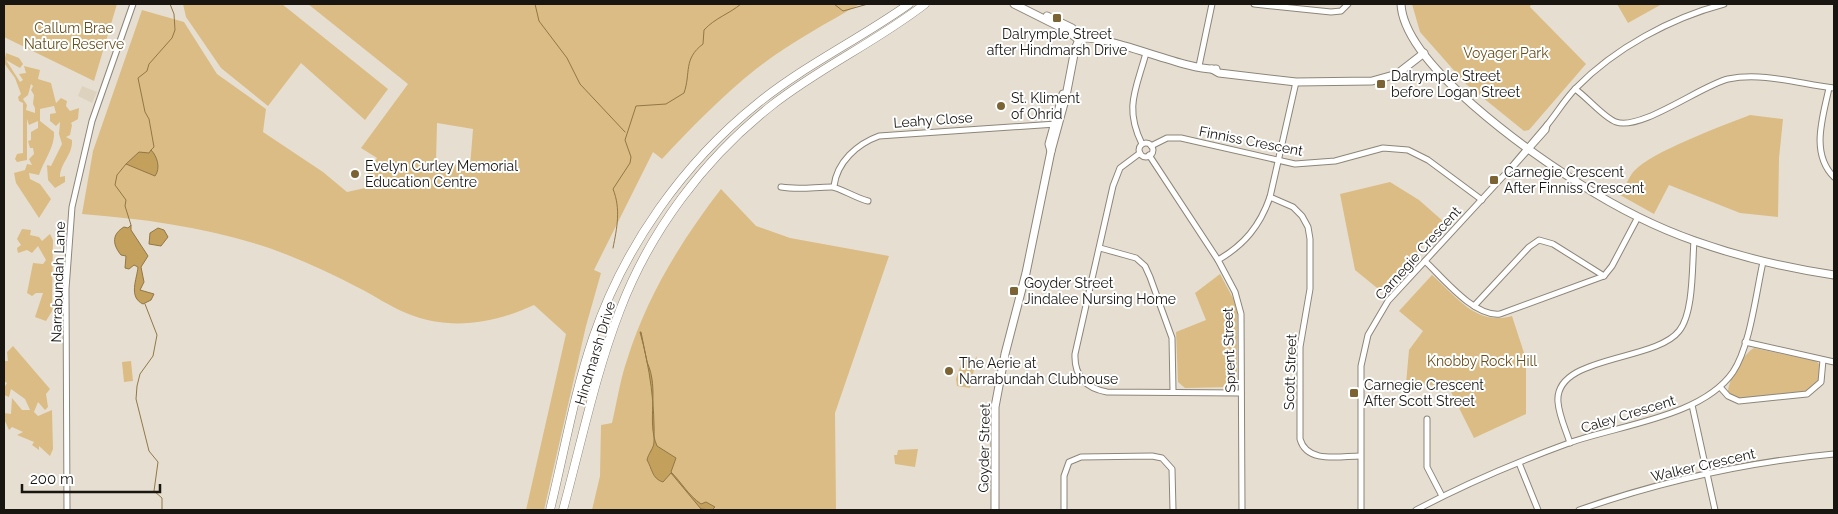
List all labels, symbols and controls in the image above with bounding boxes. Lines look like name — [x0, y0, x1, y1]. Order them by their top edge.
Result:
marker: Dalrymple Street after Hindmarsh Drive — [1051, 12, 1063, 24]
park label: Callum Brae Nature Reserve — [24, 20, 124, 52]
place label: Dalrymple Street after Hindmarsh Drive — [987, 26, 1127, 58]
park label: Voyager Park — [1463, 45, 1549, 61]
place label: Dalrymple Street before Logan Street — [1391, 68, 1520, 100]
marker: Dalrymple Street before Logan Street — [1375, 78, 1387, 90]
place label: St. Kliment of Ohrid — [1011, 90, 1080, 122]
marker: St. Kliment of Ohrid — [995, 100, 1007, 112]
street label: Leahy Close — [893, 109, 973, 131]
street label: Finniss Crescent — [1198, 123, 1305, 159]
place label: Evelyn Curley Memorial Education Centre — [365, 158, 518, 190]
place label: Carnegie Crescent After Finniss Crescent — [1504, 164, 1645, 196]
marker: Evelyn Curley Memorial Education Centre — [349, 168, 361, 180]
marker: Carnegie Crescent After Finniss Crescent — [1488, 174, 1500, 186]
street label: Carnegie Crescent — [1372, 203, 1464, 303]
street label: Narrabundah Lane — [48, 221, 68, 343]
place label: Goyder Street Jindalee Nursing Home — [1024, 275, 1176, 307]
marker: Goyder Street Jindalee Nursing Home — [1008, 285, 1020, 297]
street label: Hindmarsh Drive — [572, 299, 618, 407]
street label: Sprent Street — [1220, 307, 1238, 393]
street label: Scott Street — [1281, 333, 1299, 410]
park label: Knobby Rock Hill — [1427, 353, 1537, 369]
place label: The Aerie at Narrabundah Clubhouse — [959, 355, 1118, 387]
marker: The Aerie at Narrabundah Clubhouse — [943, 365, 955, 377]
place label: Carnegie Crescent After Scott Street — [1364, 377, 1484, 409]
marker: Carnegie Crescent After Scott Street — [1348, 387, 1360, 399]
street label: Caley Crescent — [1579, 392, 1677, 436]
street label: Goyder Street — [975, 403, 993, 493]
street label: Walker Crescent — [1649, 445, 1757, 485]
scale bar — [22, 462, 160, 494]
text: 200 m — [30, 470, 74, 488]

